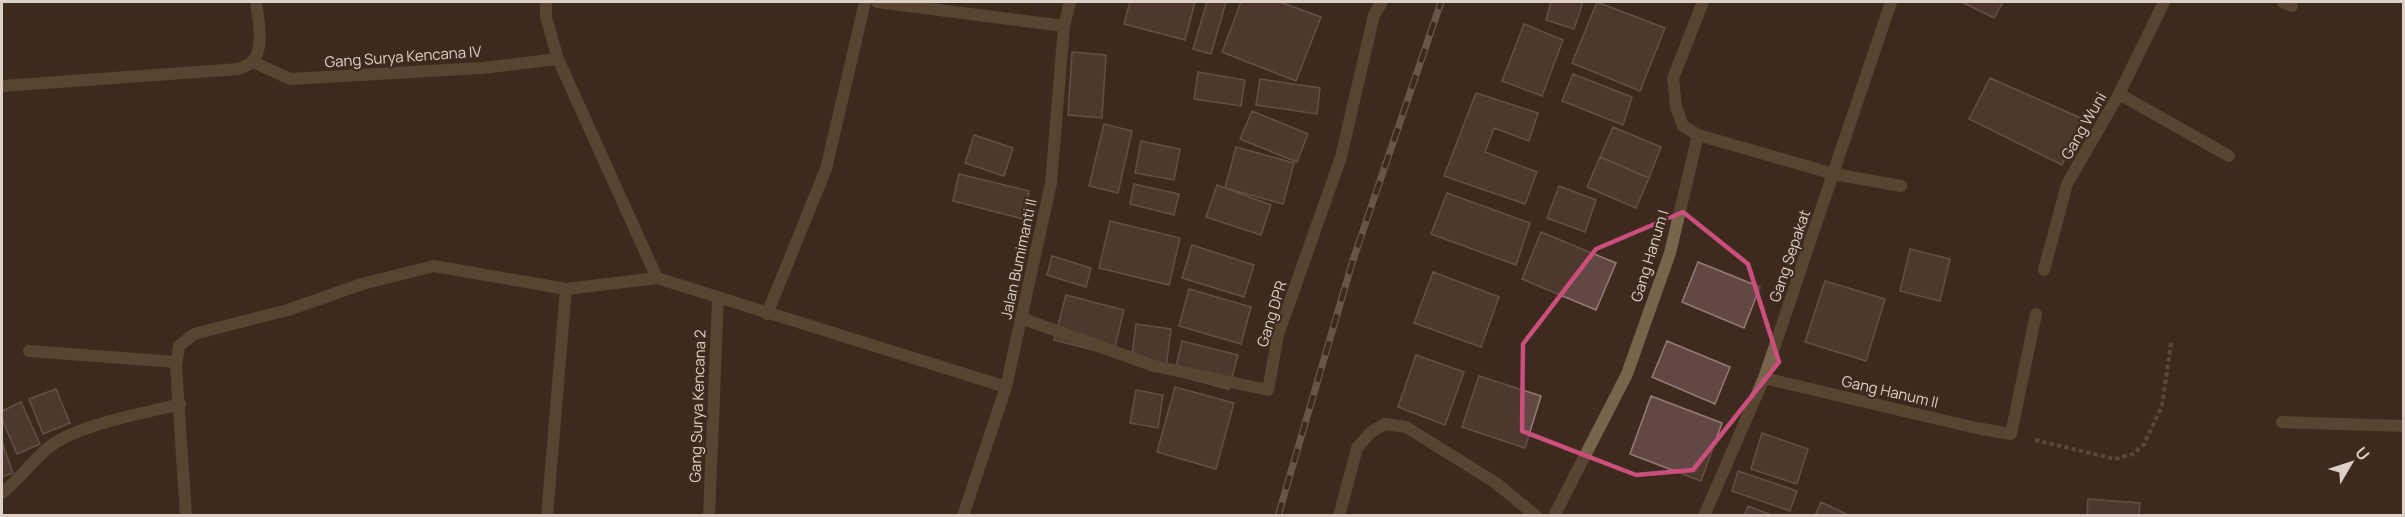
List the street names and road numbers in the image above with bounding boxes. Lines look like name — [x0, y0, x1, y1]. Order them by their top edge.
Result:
street label: Gang Surya Kencana IV — [324, 41, 482, 72]
street label: Gang Wuni — [2056, 88, 2111, 163]
street label: Jalan Bumimanti II — [995, 197, 1042, 321]
street label: Gang Hanum I — [1626, 207, 1674, 305]
street label: Gang Sepakat — [1764, 207, 1815, 305]
street label: Gang DPR — [1251, 278, 1292, 350]
street label: Gang Surya Kencana 2 — [684, 329, 711, 483]
street label: Gang Hanum II — [1840, 370, 1941, 413]

